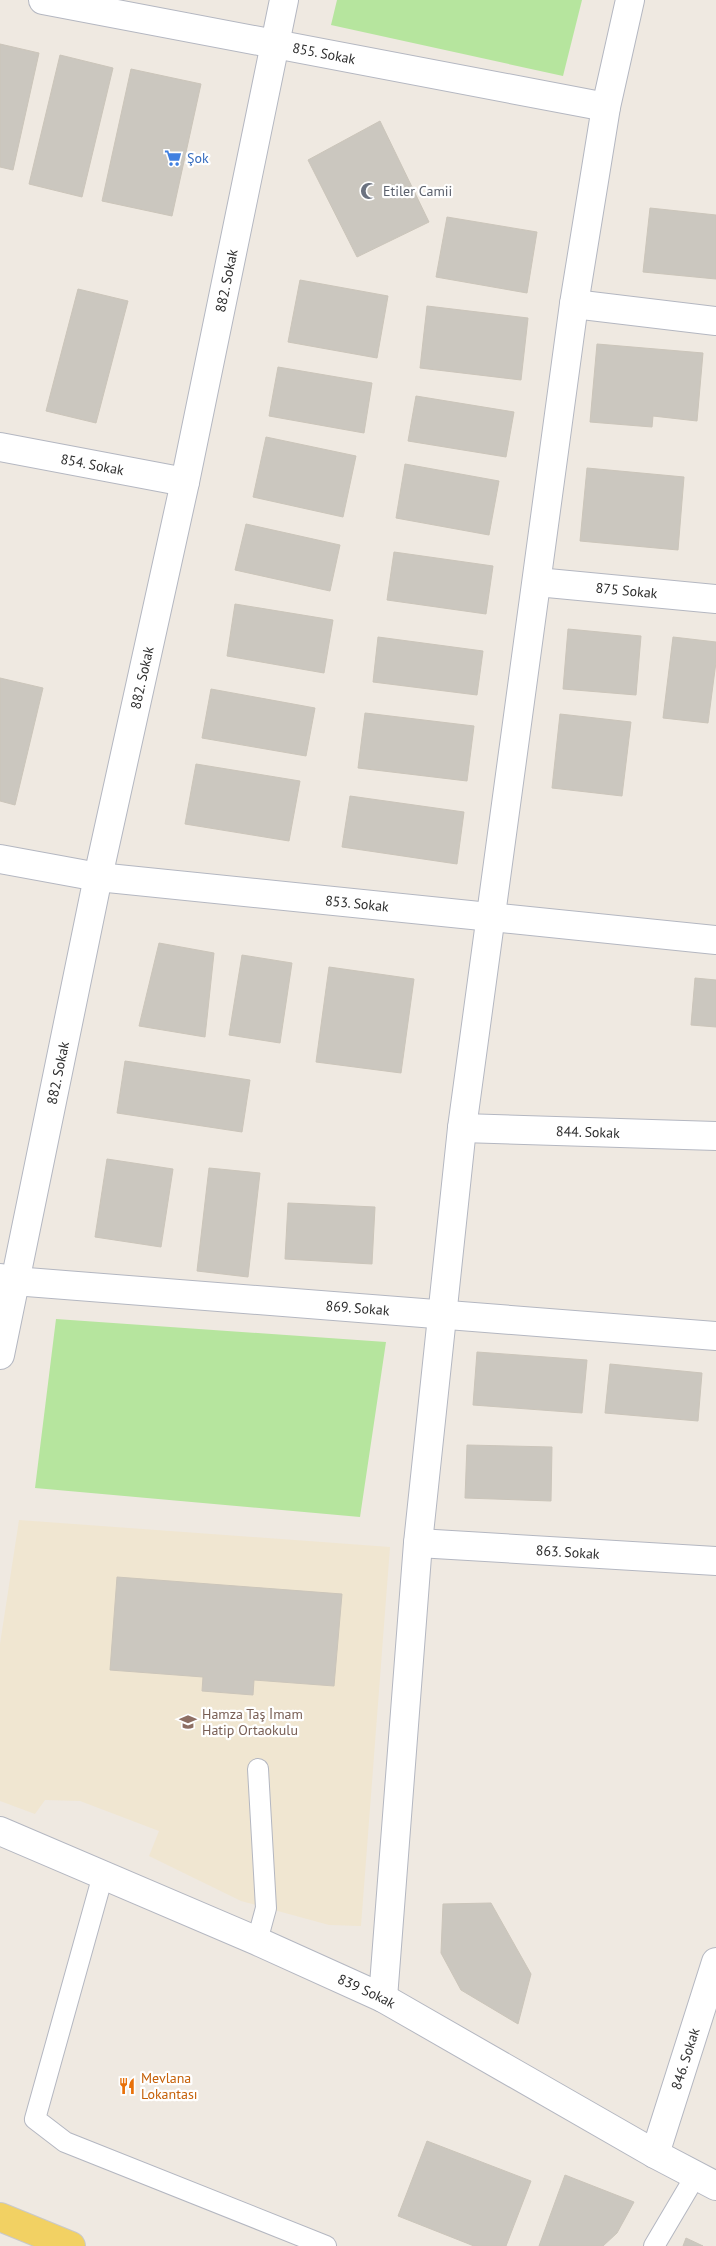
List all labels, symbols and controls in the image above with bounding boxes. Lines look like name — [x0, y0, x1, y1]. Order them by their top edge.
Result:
street label: 855. Sokak — [291, 39, 357, 68]
supermarket icon: Şok — [163, 148, 183, 168]
place label: Şok — [187, 149, 209, 167]
mosque icon: Etiler Camii — [359, 181, 379, 201]
place label: Etiler Camii — [383, 182, 452, 200]
street label: 882. Sokak — [211, 247, 242, 314]
street label: 854. Sokak — [59, 450, 126, 479]
street label: 875 Sokak — [595, 579, 659, 602]
street label: 882. Sokak — [126, 644, 158, 711]
street label: 853. Sokak — [324, 891, 390, 916]
street label: 882. Sokak — [43, 1039, 73, 1106]
street label: 844. Sokak — [556, 1122, 620, 1142]
street label: 869. Sokak — [325, 1296, 390, 1319]
street label: 863. Sokak — [535, 1541, 600, 1563]
place label: Hamza Taş İmam Hatip Ortaokulu — [202, 1705, 303, 1739]
school or university icon: Hamza Taş İmam Hatip Ortaokulu — [178, 1712, 198, 1732]
street label: 839 Sokak — [335, 1970, 399, 2012]
street label: 846. Sokak — [667, 2025, 704, 2092]
place label: Mevlana Lokantası — [141, 2069, 198, 2103]
restaurant icon: Mevlana Lokantası — [117, 2076, 137, 2096]

